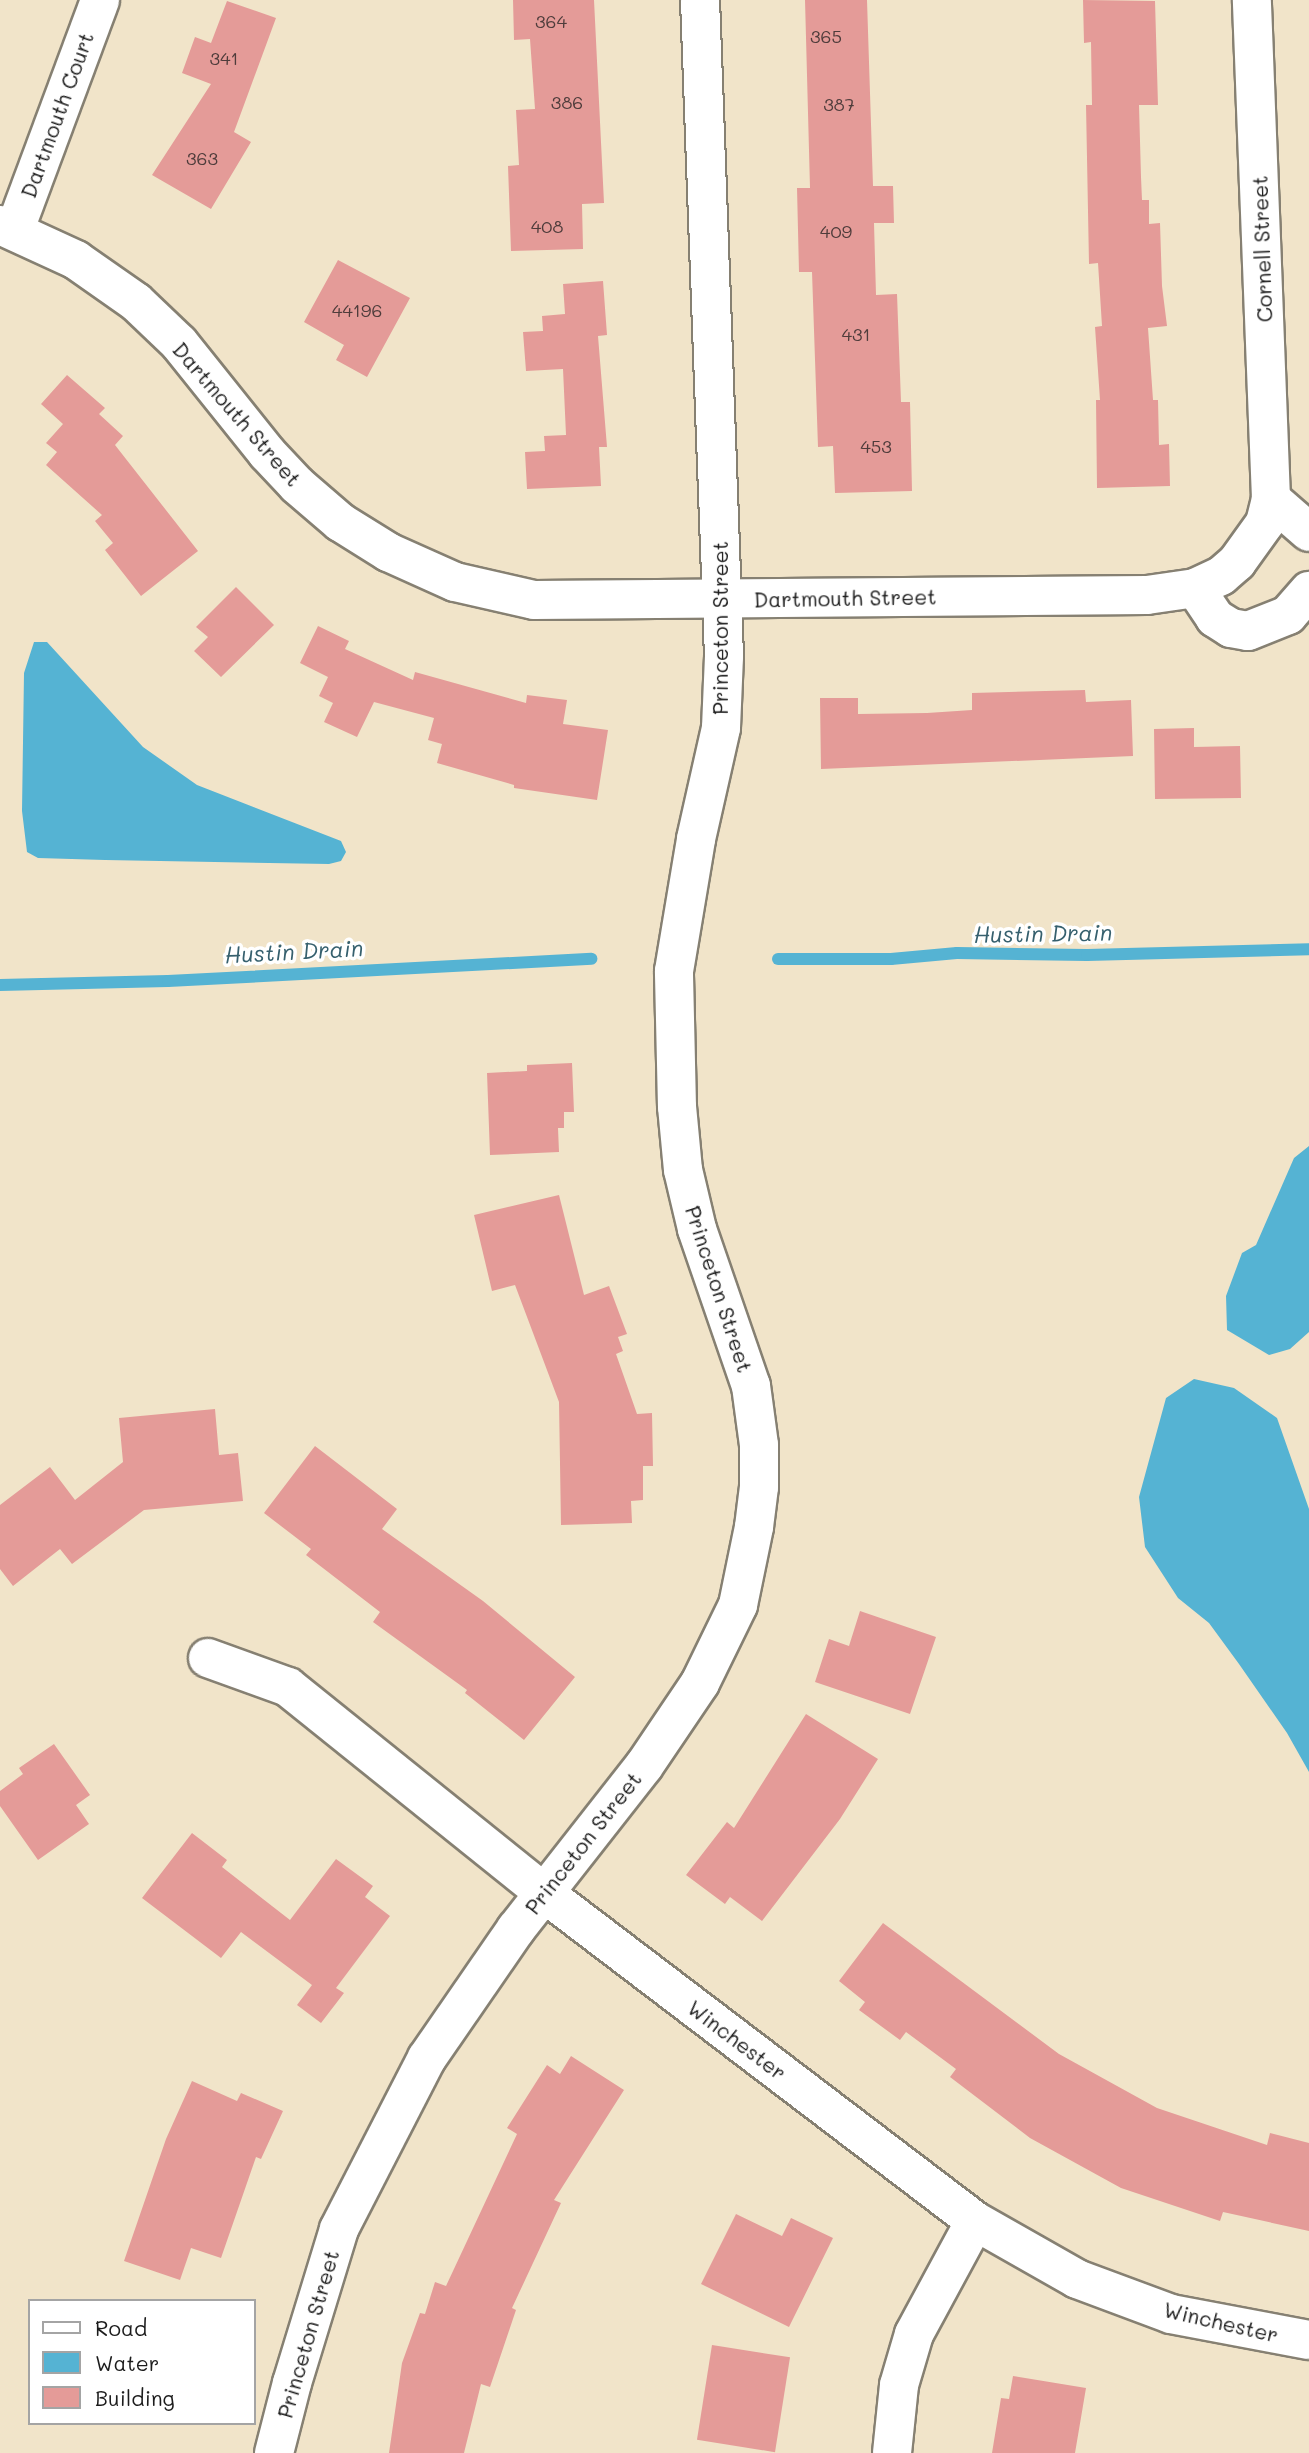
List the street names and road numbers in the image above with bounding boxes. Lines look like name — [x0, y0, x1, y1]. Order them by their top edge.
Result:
street label: Dartmouth Court — [15, 29, 99, 201]
street label: Cornell Street — [1247, 175, 1277, 323]
street label: Dartmouth Street — [168, 337, 306, 491]
street label: Princeton Street — [707, 541, 733, 715]
street label: Dartmouth Street — [753, 584, 937, 612]
street label: Princeton Street — [680, 1203, 758, 1375]
street label: Princeton Street — [520, 1767, 646, 1919]
street label: Winchester — [683, 1995, 791, 2085]
street label: Princeton Street — [272, 2247, 344, 2421]
street label: Winchester — [1161, 2297, 1281, 2347]

